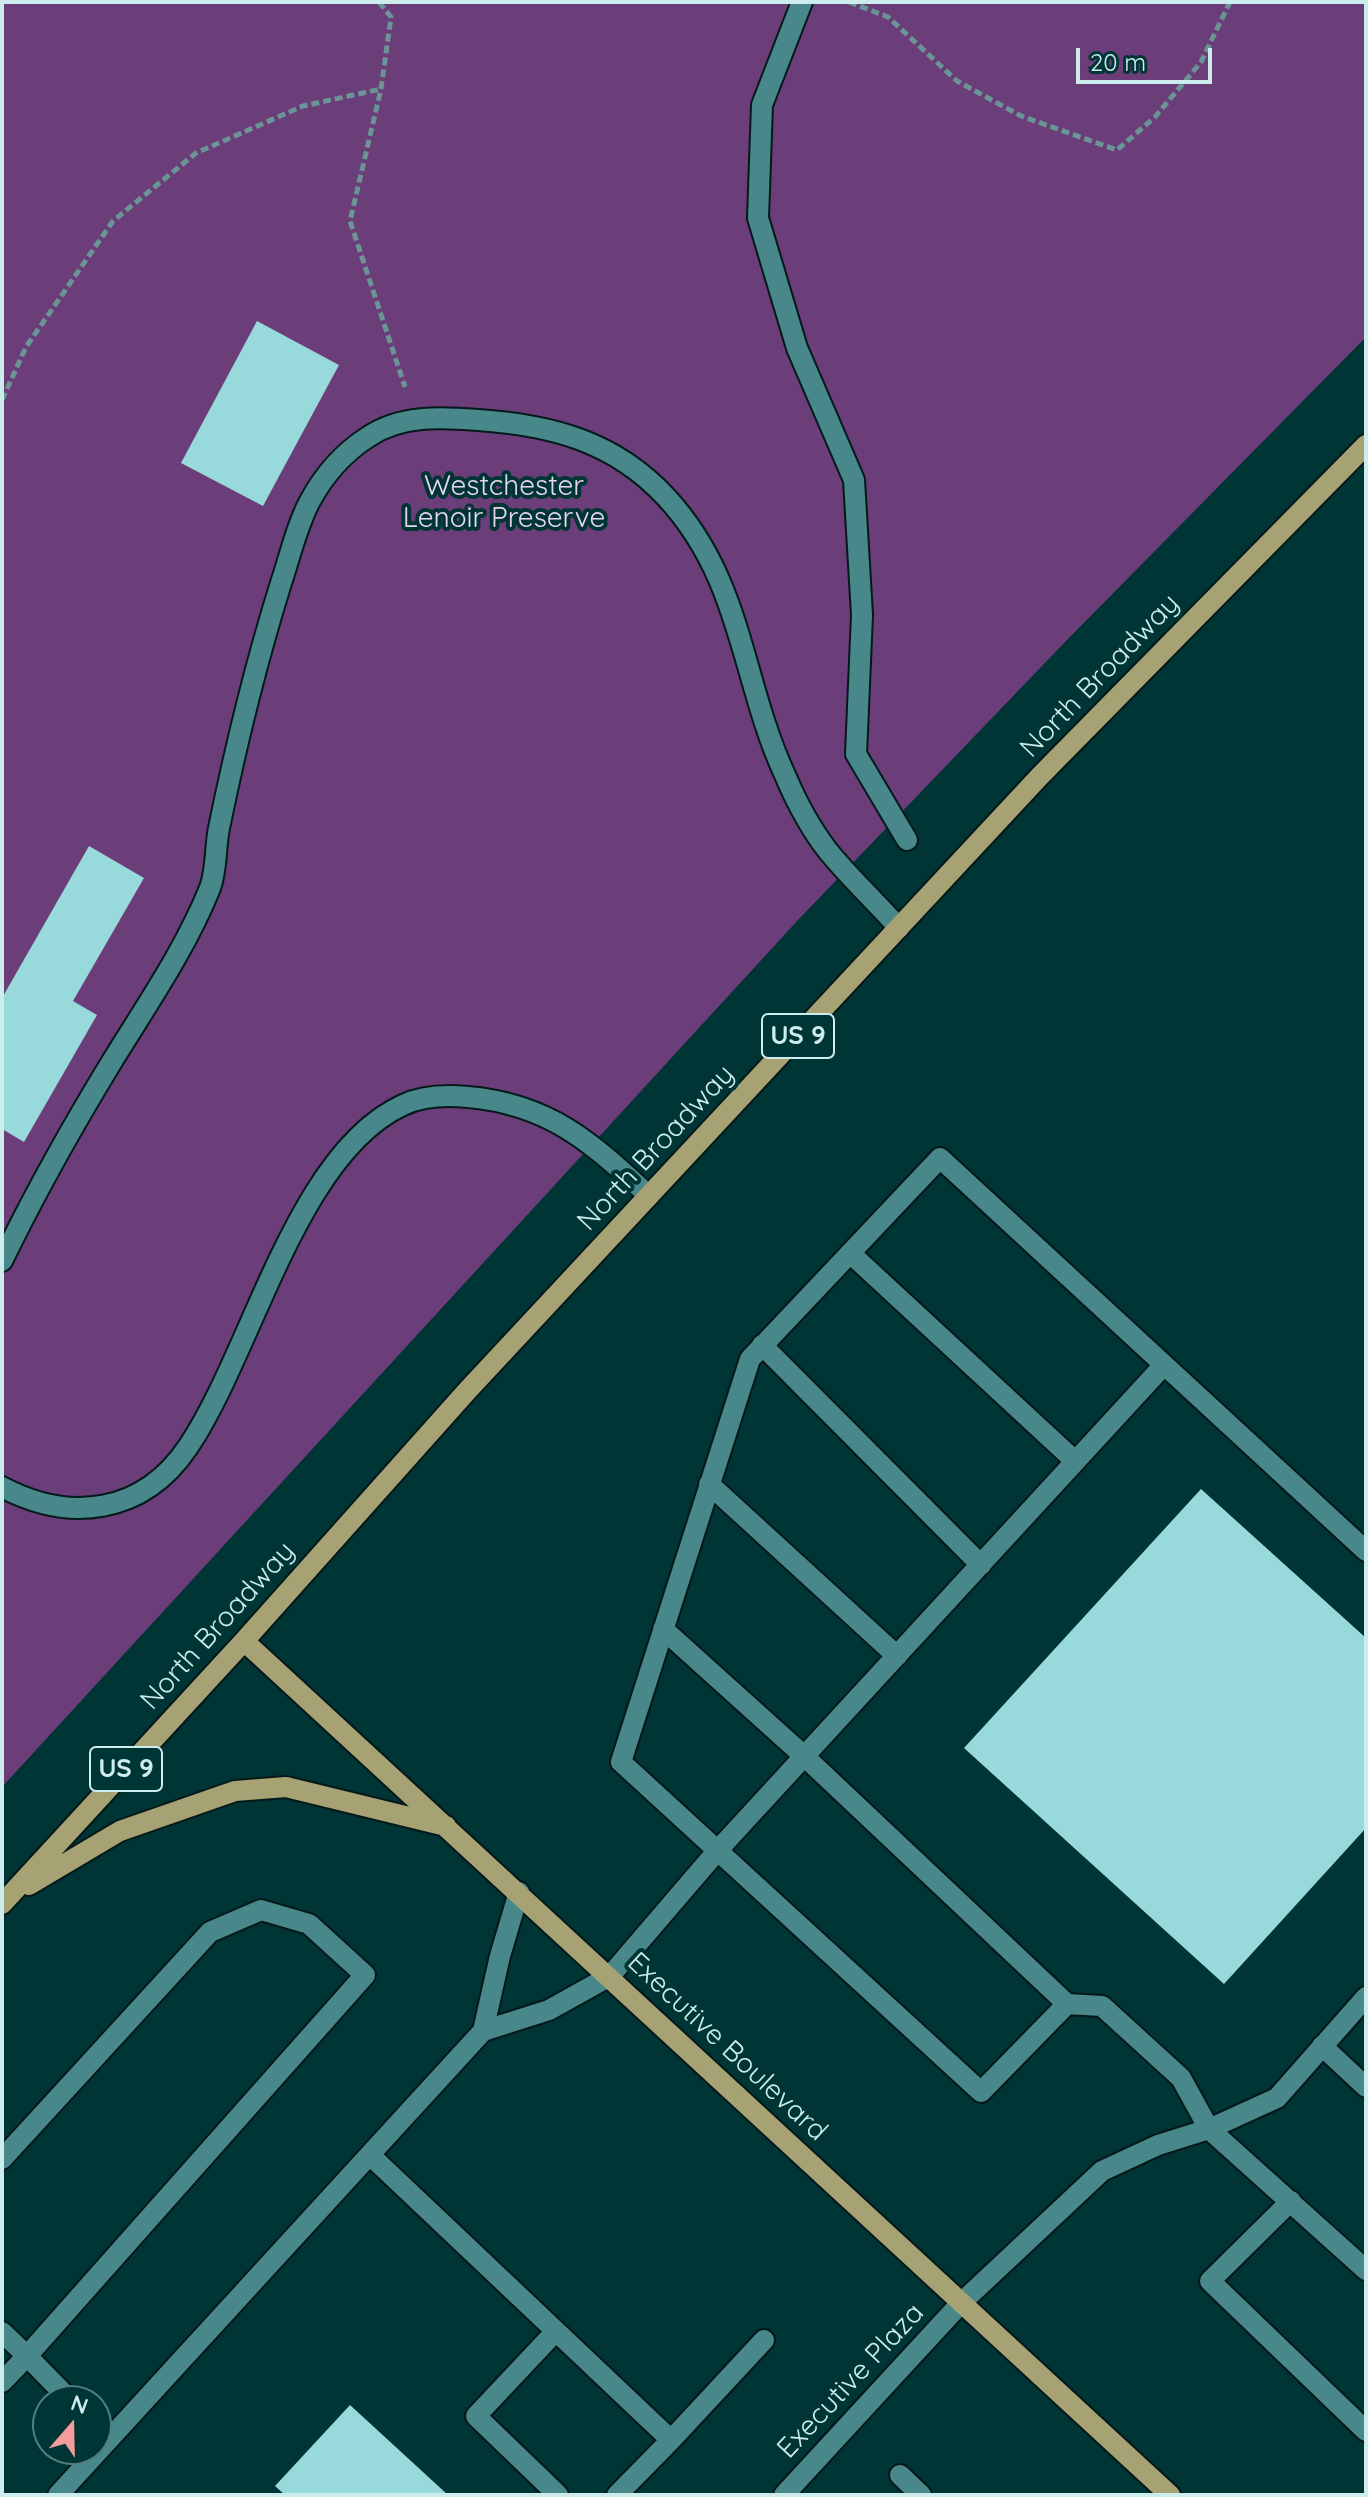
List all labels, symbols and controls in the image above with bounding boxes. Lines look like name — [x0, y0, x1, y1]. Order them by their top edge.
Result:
scale bar — [1080, 32, 1216, 82]
text: 20 m — [1090, 47, 1146, 77]
park label: Westchester Lenoir Preserve — [403, 470, 605, 536]
street label: North Broadway — [1013, 587, 1187, 765]
road number: US 9 — [762, 1014, 834, 1058]
street label: North Broadway — [571, 1058, 741, 1238]
street label: North Broadway — [134, 1535, 302, 1717]
road number: US 9 — [90, 1747, 162, 1791]
street label: Executive Boulevard — [620, 1946, 834, 2148]
street label: Executive Plaza — [771, 2297, 931, 2465]
north arrow — [32, 2385, 112, 2465]
text: N — [67, 2388, 92, 2420]

